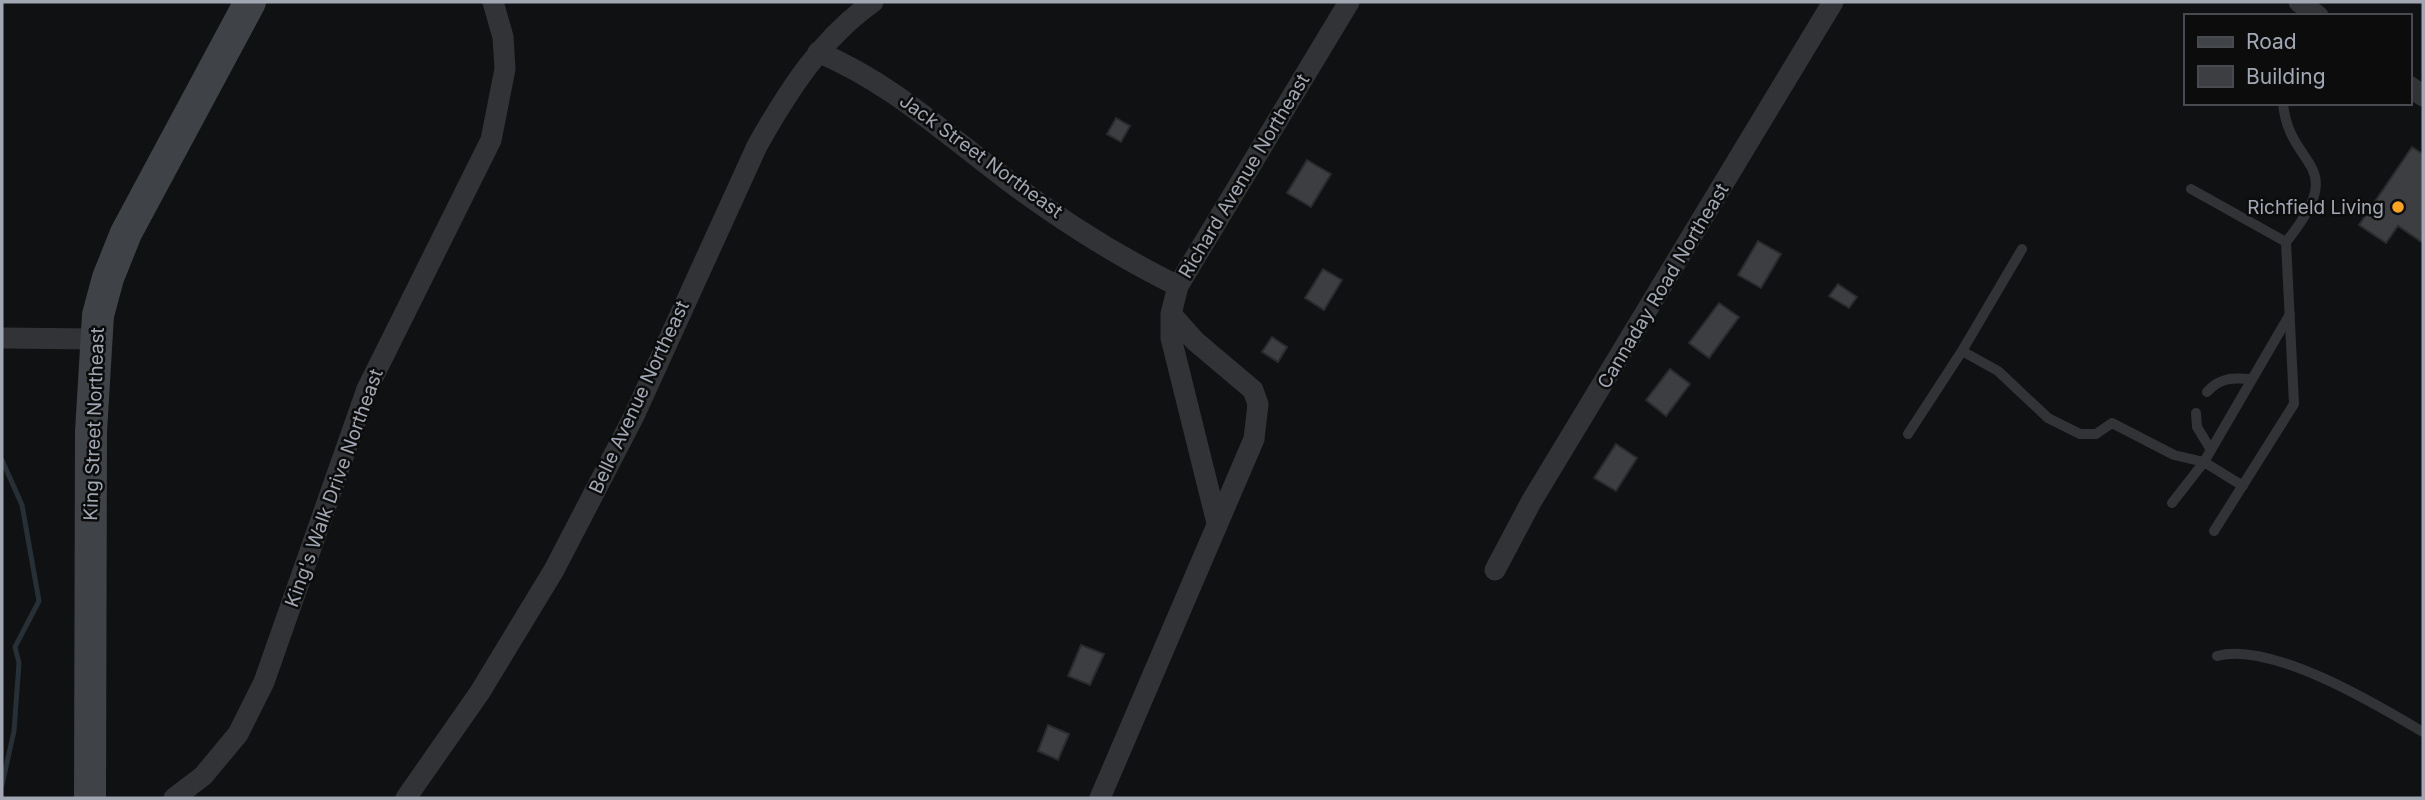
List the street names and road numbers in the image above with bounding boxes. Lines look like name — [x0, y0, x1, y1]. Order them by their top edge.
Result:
street label: Richard Avenue Northeast — [1174, 70, 1314, 282]
street label: Jack Street Northeast — [895, 89, 1067, 223]
street label: Cannaday Road Northeast — [1592, 179, 1734, 393]
street label: Belle Avenue Northeast — [584, 297, 694, 497]
street label: King Street Northeast — [79, 327, 109, 521]
street label: King's Walk Drive Northeast — [280, 366, 388, 610]

